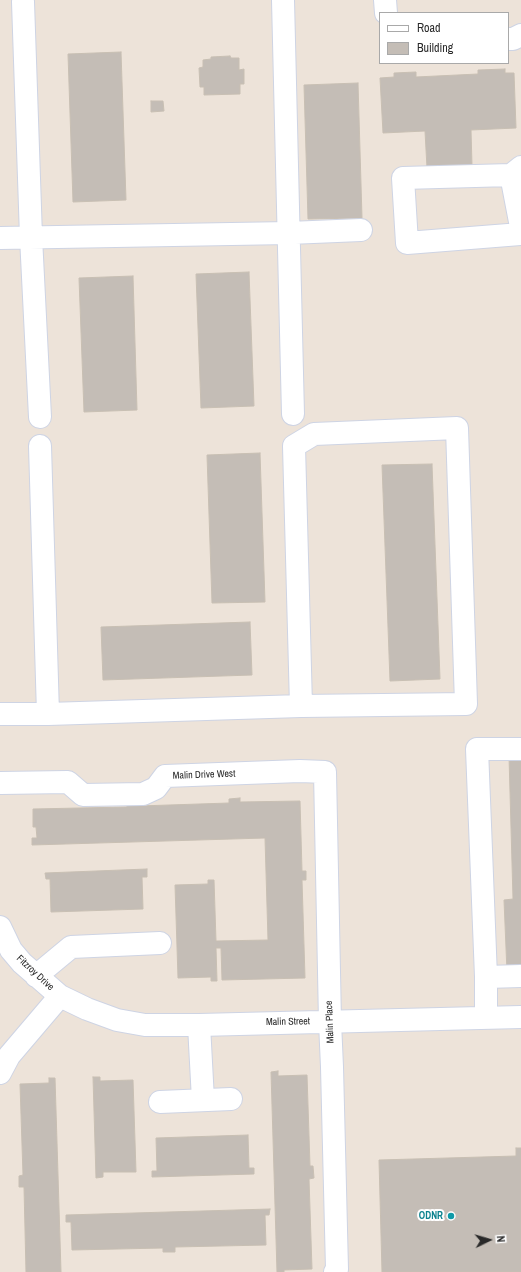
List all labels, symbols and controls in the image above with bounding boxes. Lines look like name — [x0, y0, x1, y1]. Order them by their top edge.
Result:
legend — [379, 12, 509, 64]
text: Road — [417, 20, 441, 36]
text: Building — [417, 40, 453, 56]
street label: Malin Drive West — [172, 768, 236, 782]
street label: Fitzroy Drive — [14, 953, 56, 993]
street label: Malin Place — [323, 1000, 337, 1044]
street label: Malin Street — [266, 1016, 310, 1028]
place label: ODNR — [419, 1210, 443, 1222]
marker: ODNR — [446, 1211, 456, 1221]
north arrow — [469, 1220, 509, 1260]
text: N — [494, 1235, 508, 1243]

